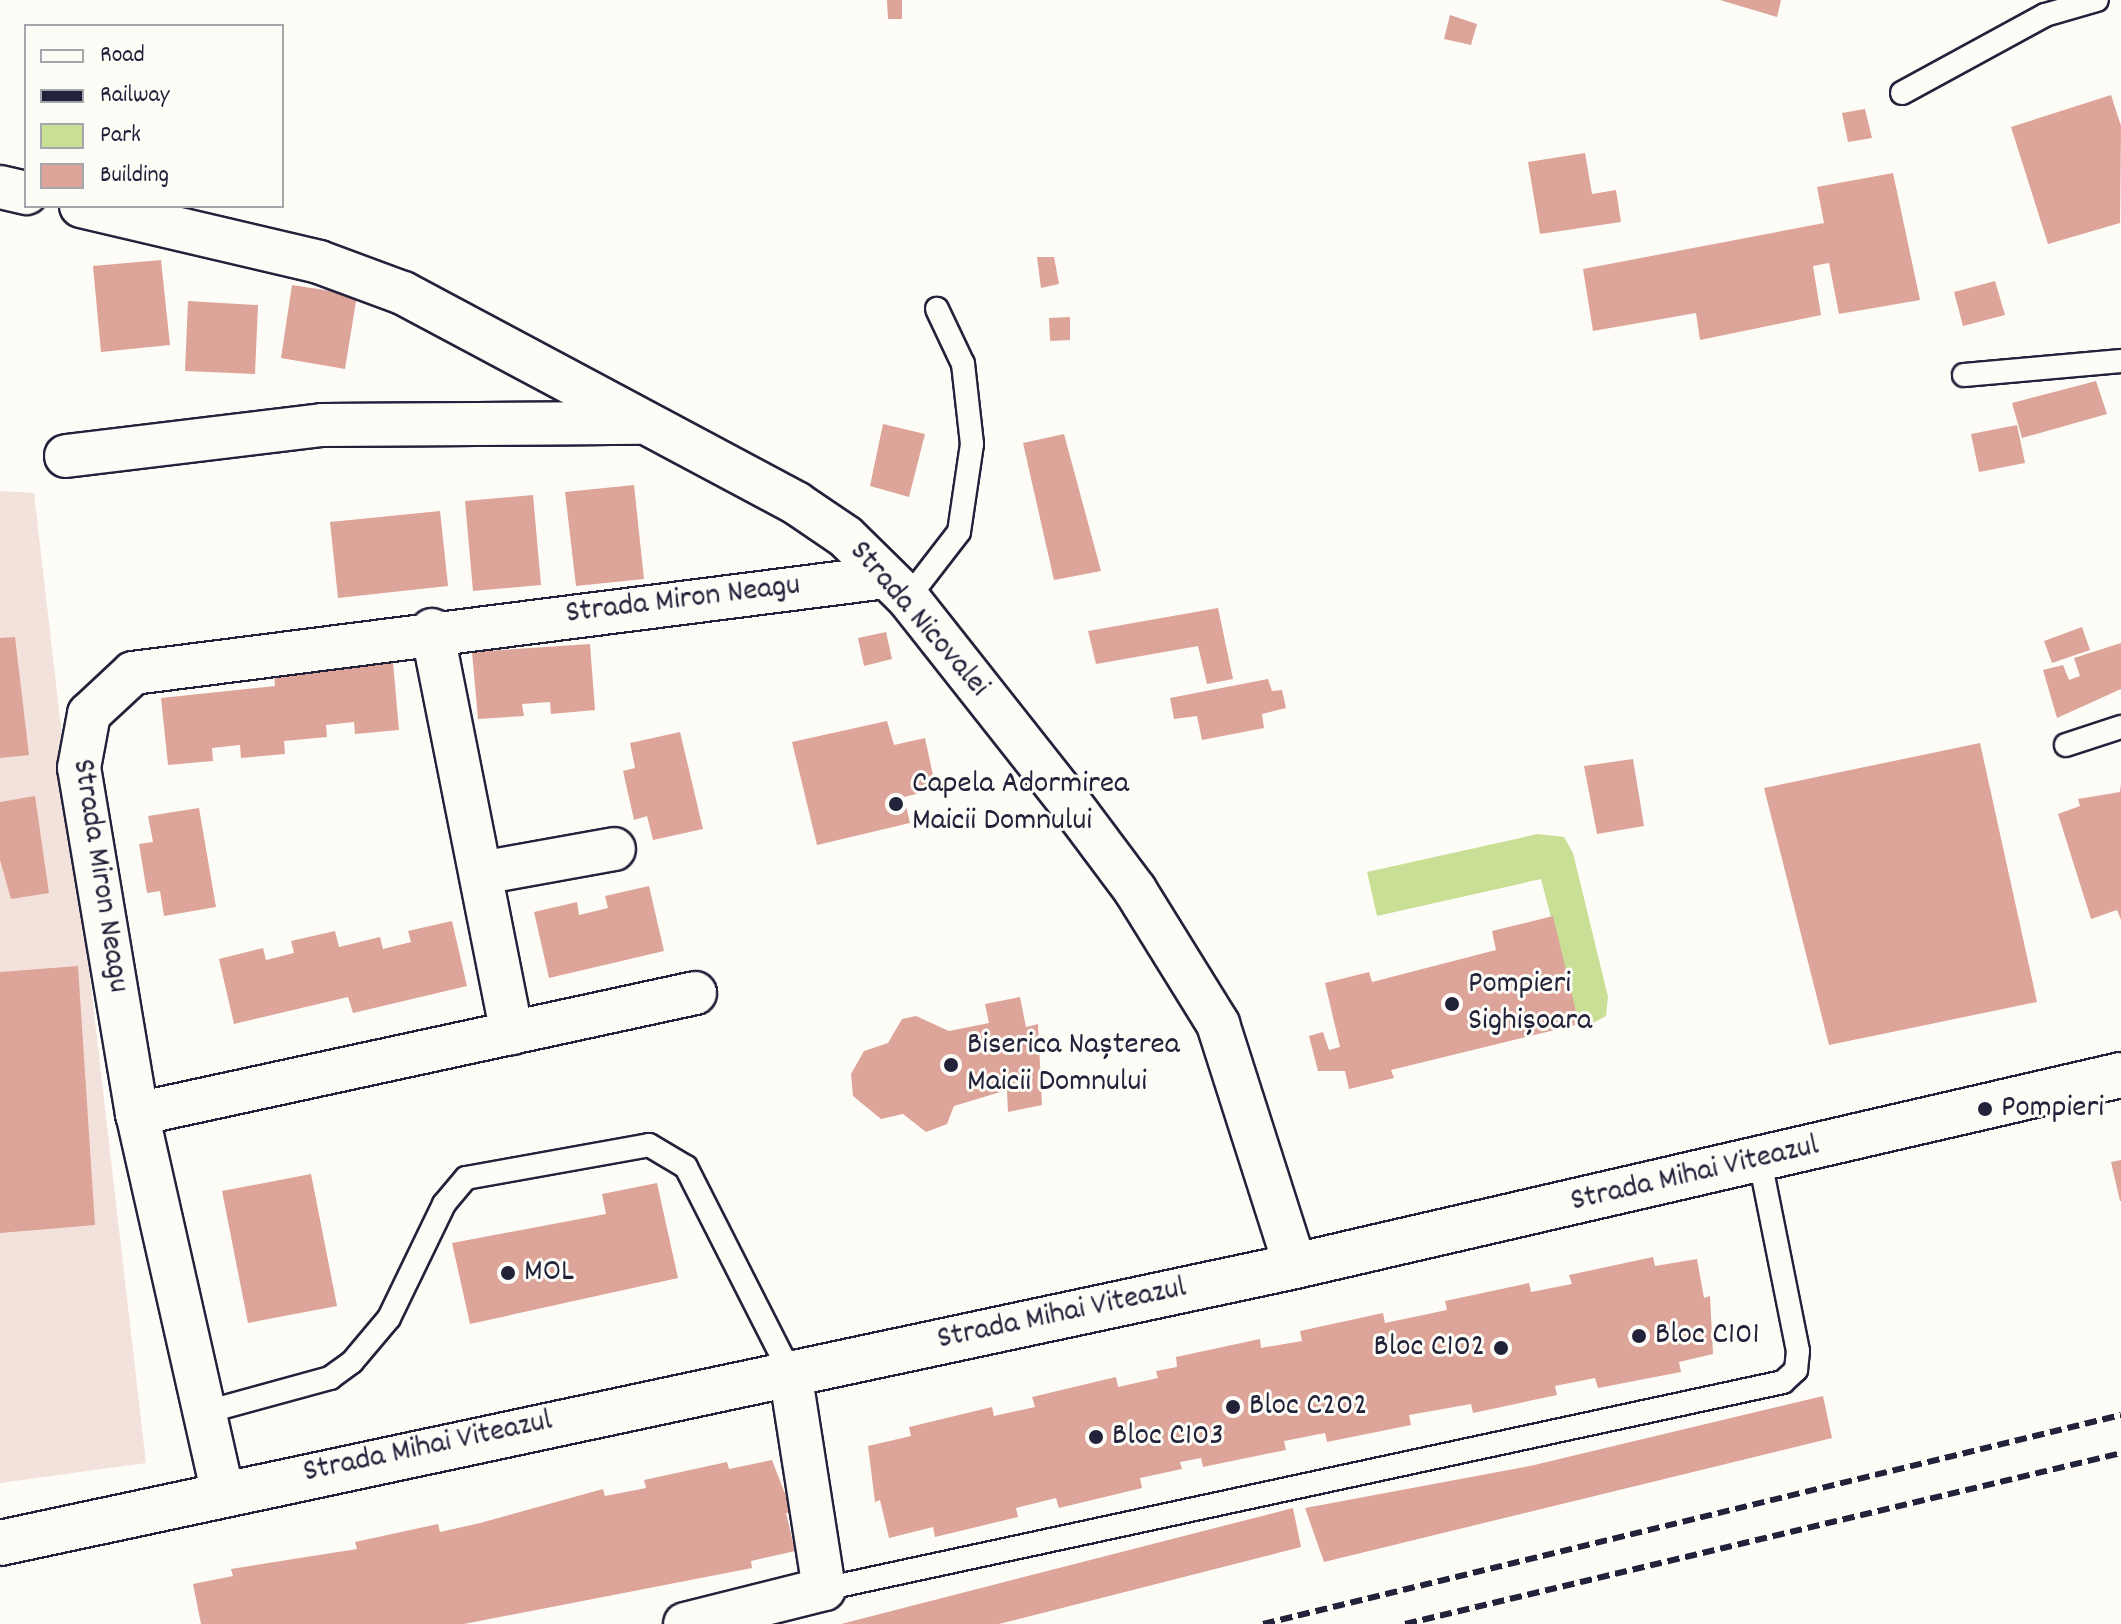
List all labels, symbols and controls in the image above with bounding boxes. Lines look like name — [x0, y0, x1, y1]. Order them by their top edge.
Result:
legend — [24, 24, 284, 208]
text: Road — [100, 39, 145, 73]
text: Railway — [100, 79, 169, 113]
text: Park — [100, 119, 141, 153]
text: Building — [100, 159, 169, 193]
street label: Strada Nicovalei — [840, 534, 996, 706]
street label: Strada Miron Neagu — [564, 568, 802, 634]
street label: Strada Miron Neagu — [62, 757, 136, 995]
place label: Capela Adormirea Maicii Domnului — [912, 767, 1129, 842]
marker: Capela Adormirea Maicii Domnului — [887, 795, 905, 813]
place label: Pompieri Sighișoara — [1468, 967, 1592, 1042]
marker: Pompieri Sighișoara — [1443, 995, 1461, 1013]
place label: Biserica Nașterea Maicii Domnului — [967, 1028, 1180, 1103]
marker: Biserica Nașterea Maicii Domnului — [942, 1056, 960, 1074]
place label: Pompieri — [2001, 1090, 2104, 1128]
marker: Pompieri — [1976, 1100, 1994, 1118]
street label: Strada Mihai Viteazul — [1567, 1128, 1823, 1222]
place label: MOL — [524, 1254, 574, 1292]
marker: MOL — [499, 1264, 517, 1282]
street label: Strada Mihai Viteazul — [934, 1270, 1190, 1360]
place label: Bloc C101 — [1655, 1317, 1759, 1355]
marker: Bloc C101 — [1630, 1327, 1648, 1345]
place label: Bloc C102 — [1374, 1329, 1485, 1367]
marker: Bloc C102 — [1492, 1339, 1510, 1357]
place label: Bloc C202 — [1249, 1388, 1367, 1426]
marker: Bloc C202 — [1224, 1398, 1242, 1416]
street label: Strada Mihai Viteazul — [300, 1403, 556, 1493]
place label: Bloc C103 — [1112, 1418, 1224, 1456]
marker: Bloc C103 — [1087, 1428, 1105, 1446]

